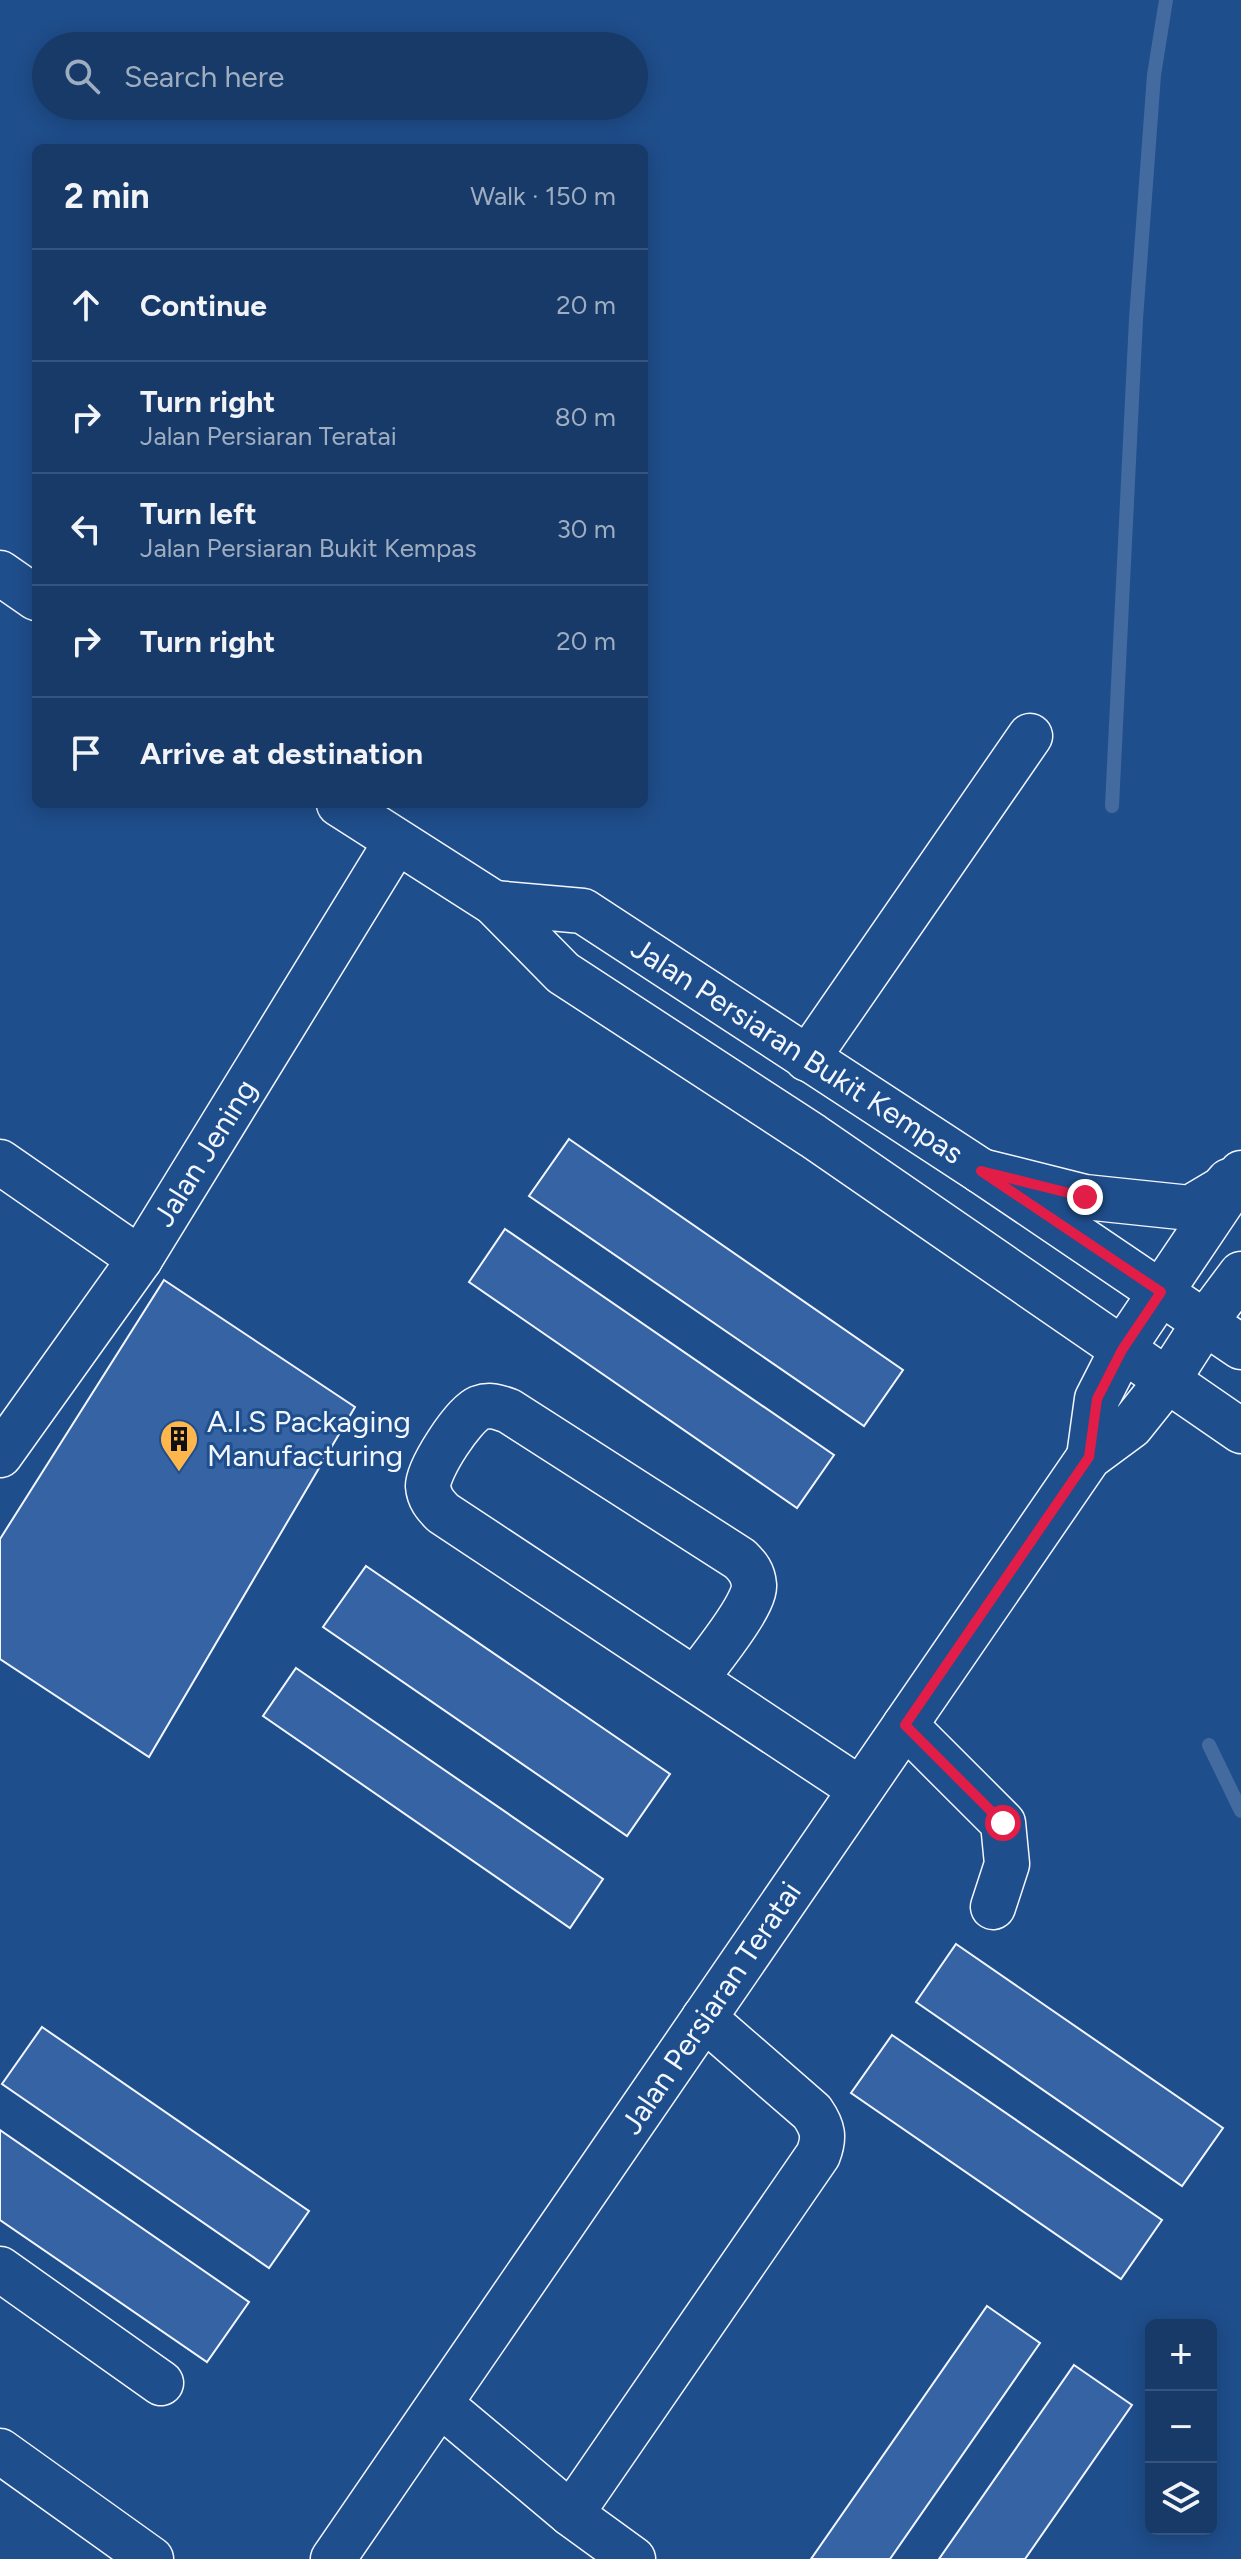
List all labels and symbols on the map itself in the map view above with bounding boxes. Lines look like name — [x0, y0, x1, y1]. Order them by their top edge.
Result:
street label: Jalan Persiaran Bukit Kempas — [624, 929, 970, 1172]
street label: Jalan Jening — [145, 1072, 264, 1233]
route end — [1067, 1179, 1103, 1215]
place label: A.I.S Packaging Manufacturing — [207, 1403, 411, 1474]
building icon: A.I.S Packaging Manufacturing — [158, 1418, 200, 1473]
route start — [985, 1805, 1021, 1841]
street label: Jalan Persiaran Teratai — [612, 1875, 809, 2141]

